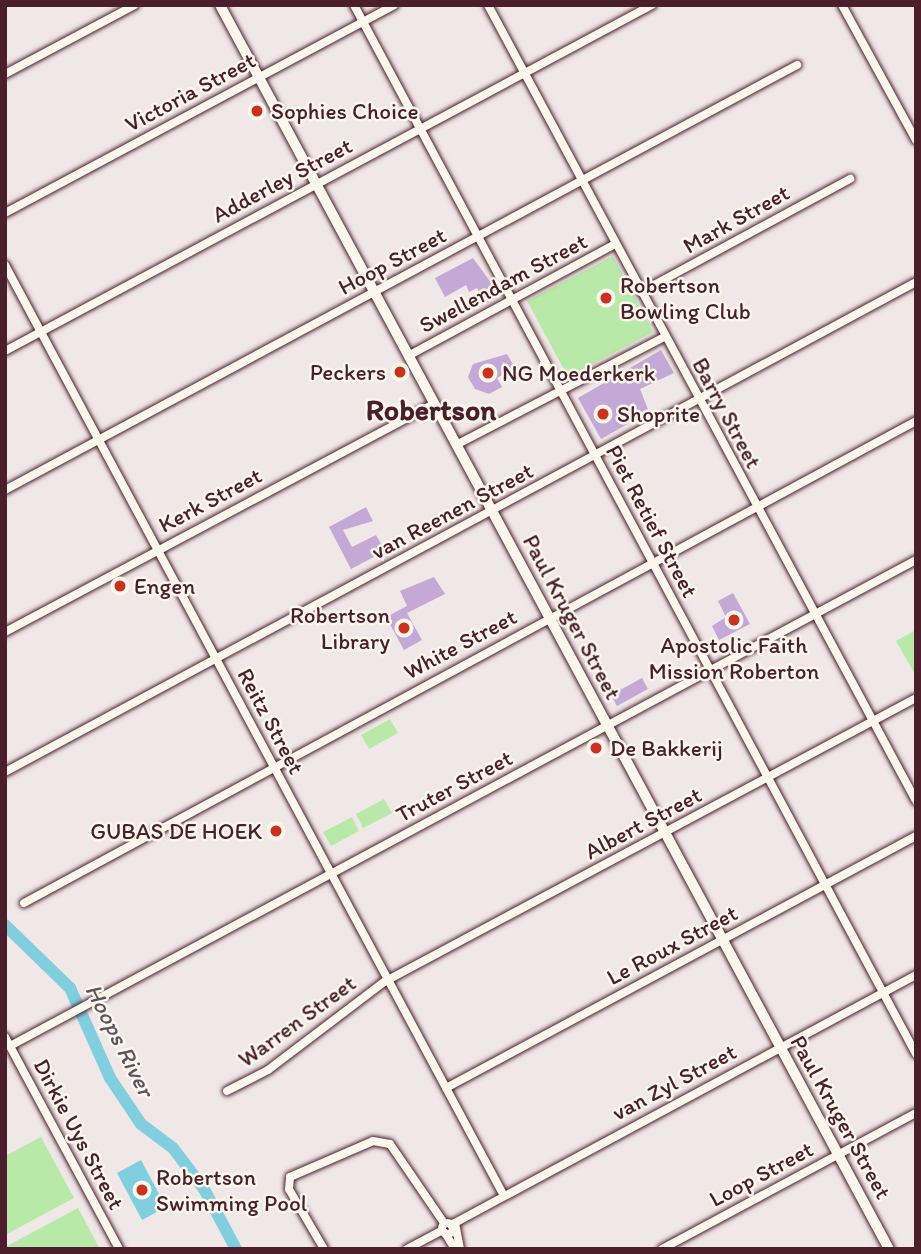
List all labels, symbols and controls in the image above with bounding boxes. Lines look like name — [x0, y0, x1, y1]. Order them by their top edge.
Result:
street label: Victoria Street — [120, 46, 260, 138]
place label: Sophies Choice — [271, 97, 418, 125]
marker: Sophies Choice — [249, 103, 265, 119]
street label: Adderley Street — [208, 132, 356, 228]
street label: Mark Street — [678, 179, 794, 259]
street label: Hoop Street — [334, 221, 450, 301]
street label: Swellendam Street — [414, 227, 592, 339]
place label: Robertson Bowling Club — [620, 271, 751, 325]
marker: Robertson Bowling Club — [598, 290, 614, 306]
street label: Barry Street — [686, 353, 768, 473]
place label: Peckers — [310, 358, 386, 386]
place label: NG Moederkerk — [502, 359, 656, 387]
marker: Peckers — [392, 364, 408, 380]
marker: NG Moederkerk — [480, 365, 496, 381]
district label: Robertson — [366, 392, 496, 428]
place label: Shoprite — [617, 400, 700, 428]
marker: Shoprite — [595, 406, 611, 422]
street label: Piet Retief Street — [600, 440, 704, 602]
street label: van Reenen Street — [367, 457, 537, 565]
street label: Kerk Street — [154, 461, 266, 539]
street label: Paul Kruger Street — [517, 530, 627, 704]
place label: Engen — [134, 572, 195, 600]
marker: Engen — [112, 578, 128, 594]
place label: Robertson Library — [290, 601, 390, 655]
street label: White Street — [399, 603, 521, 685]
marker: Apostolic Faith Mission Roberton — [726, 612, 742, 628]
marker: Robertson Library — [396, 620, 412, 636]
place label: Apostolic Faith Mission Roberton — [649, 631, 819, 685]
street label: Reitz Street — [232, 663, 310, 779]
place label: De Bakkerij — [610, 734, 723, 762]
marker: De Bakkerij — [588, 740, 604, 756]
street label: Truter Street — [391, 744, 517, 828]
street label: Albert Street — [580, 781, 706, 865]
place label: GUBAS DE HOEK — [91, 817, 262, 845]
marker: GUBAS DE HOEK — [268, 823, 284, 839]
street label: Le Roux Street — [602, 899, 742, 991]
street label: Warren Street — [233, 969, 361, 1073]
water label: Hoops River — [79, 979, 161, 1101]
street label: Paul Kruger Street — [785, 1030, 897, 1204]
street label: van Zyl Street — [607, 1038, 741, 1126]
street label: Dirkie Uys Street — [28, 1054, 130, 1214]
street label: Loop Street — [705, 1135, 817, 1213]
place label: Robertson Swimming Pool — [156, 1163, 307, 1217]
marker: Robertson Swimming Pool — [134, 1182, 150, 1198]

